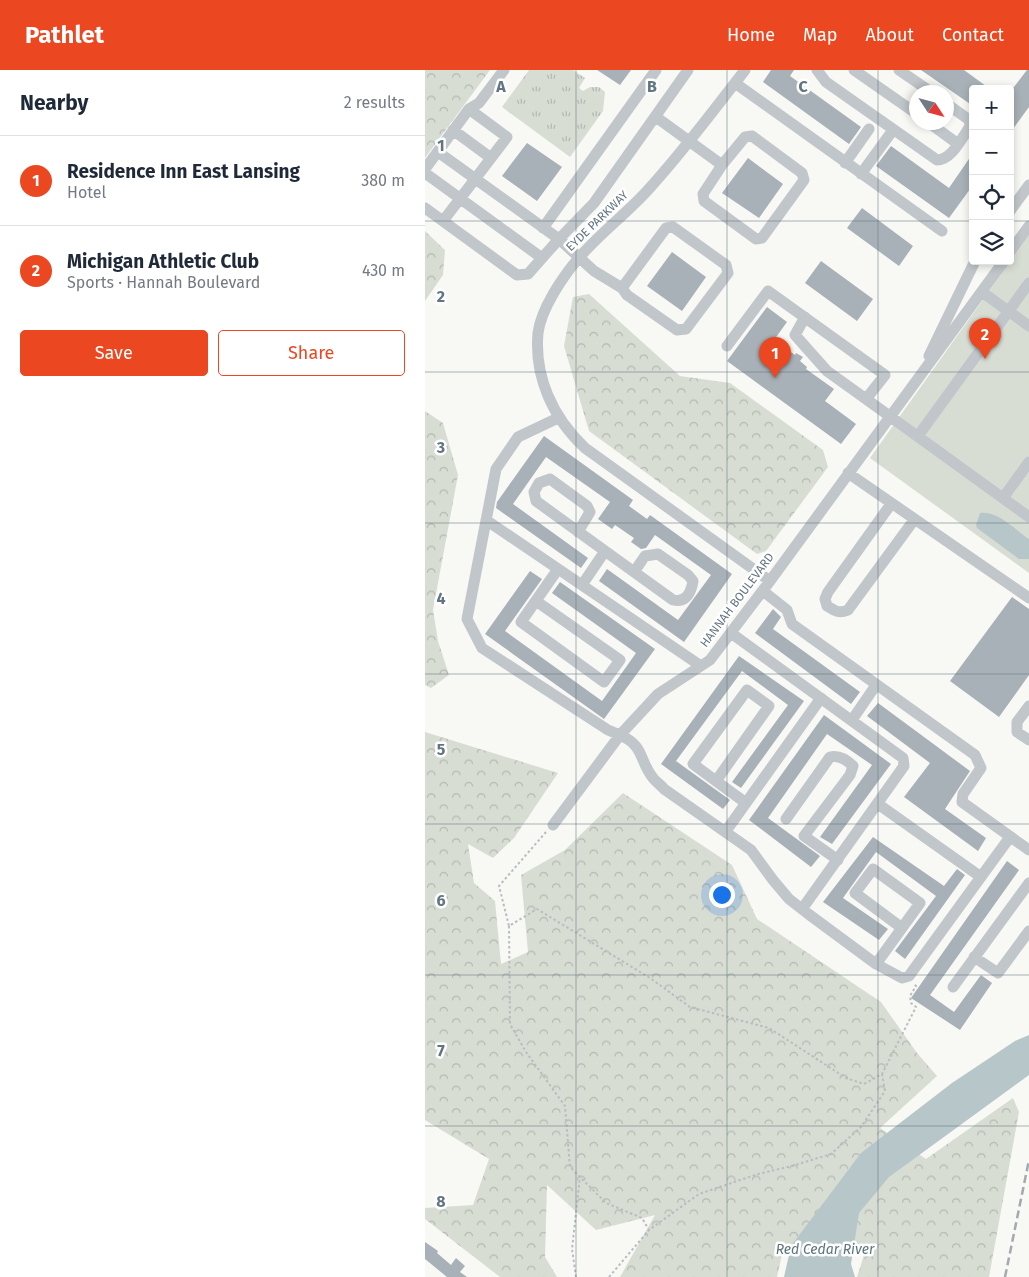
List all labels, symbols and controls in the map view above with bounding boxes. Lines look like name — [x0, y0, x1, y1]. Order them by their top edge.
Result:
text: Pathlet — [25, 21, 104, 49]
text: Home — [727, 24, 775, 46]
text: Map — [803, 24, 837, 46]
text: About — [865, 24, 914, 46]
text: Contact — [942, 24, 1004, 46]
text: A — [495, 77, 506, 96]
text: B — [647, 77, 657, 96]
text: C — [798, 77, 808, 96]
north arrow — [909, 85, 954, 130]
map controls — [969, 85, 1014, 265]
button: + — [969, 85, 1014, 130]
text: Nearby — [20, 90, 88, 116]
text: 2 results — [344, 93, 405, 112]
button: − — [969, 130, 1014, 175]
text: 1 — [437, 136, 445, 155]
text: Residence Inn East Lansing — [67, 160, 300, 183]
text: 1 — [32, 171, 40, 190]
text: 380 m — [361, 171, 405, 190]
button: locate — [969, 175, 1014, 220]
text: Hotel — [67, 183, 106, 202]
street label: EYDE PARKWAY — [563, 188, 631, 254]
button: layers — [969, 220, 1014, 265]
text: Michigan Athletic Club — [67, 250, 259, 273]
text: 2 — [32, 261, 40, 280]
text: 430 m — [362, 261, 405, 280]
text: Sports · Hannah Boulevard — [67, 273, 260, 292]
text: 2 — [437, 287, 445, 306]
pin: 2 — [969, 318, 1001, 359]
button: Save — [20, 330, 208, 376]
button: Share — [218, 330, 405, 376]
pin: 1 — [759, 337, 791, 378]
text: 3 — [436, 438, 445, 457]
street label: HANNAH BOULEVARD — [697, 550, 777, 650]
text: 4 — [436, 589, 446, 608]
text: 5 — [437, 740, 446, 759]
your location — [709, 882, 735, 908]
text: 6 — [436, 891, 446, 910]
text: 7 — [437, 1041, 445, 1060]
text: 8 — [436, 1192, 446, 1211]
water label: Red Cedar River — [776, 1241, 875, 1258]

